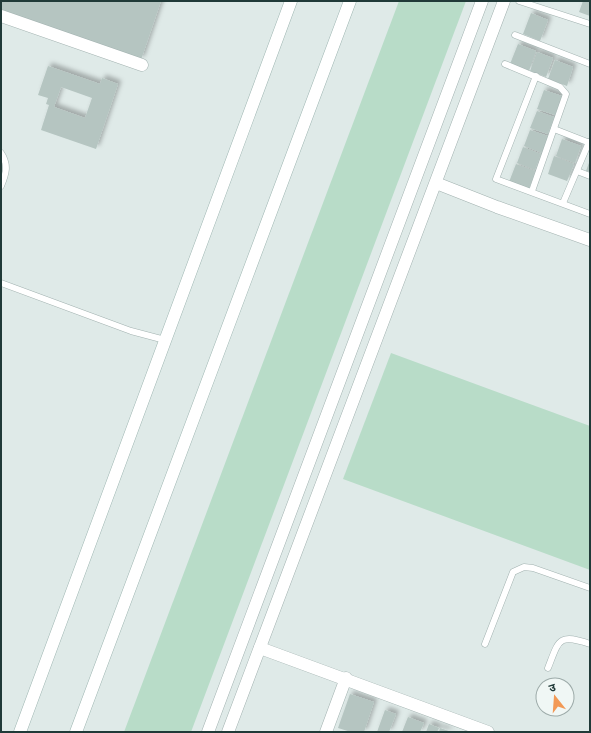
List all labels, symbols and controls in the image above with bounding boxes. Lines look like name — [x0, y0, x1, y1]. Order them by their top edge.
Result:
north arrow — [535, 677, 575, 717]
text: उ — [547, 681, 557, 694]

